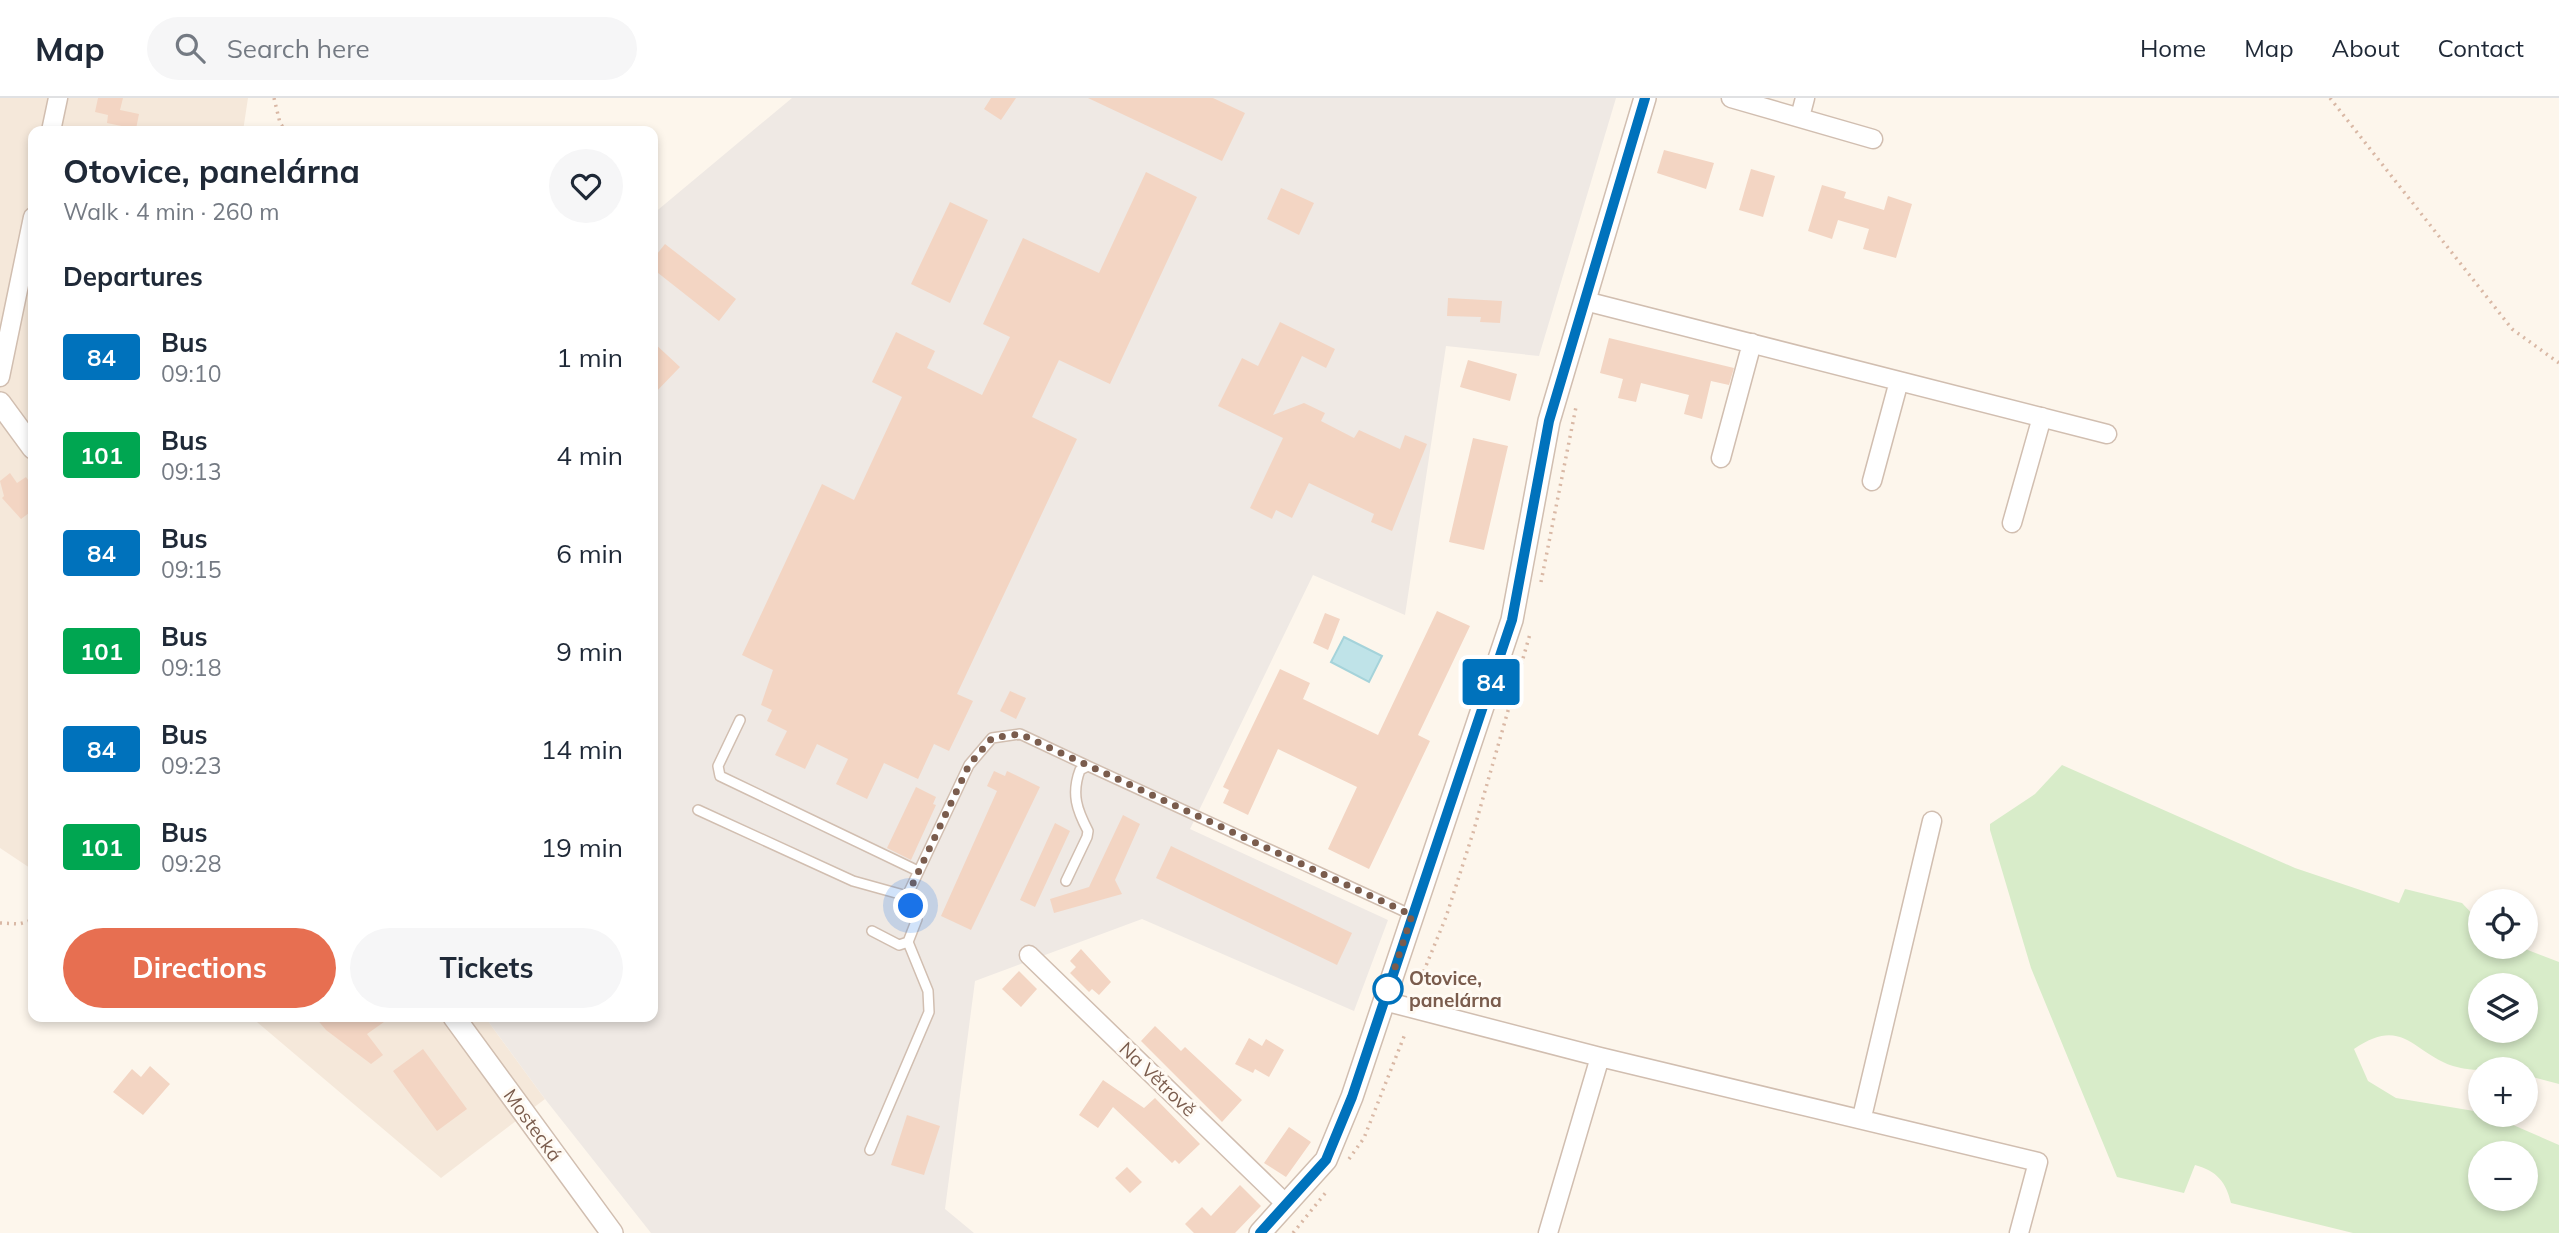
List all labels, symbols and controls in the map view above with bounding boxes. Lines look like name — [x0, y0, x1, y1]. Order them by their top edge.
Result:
search box — [147, 17, 637, 80]
text: Map — [35, 28, 105, 69]
icon: search — [171, 29, 209, 67]
text: Search here — [227, 32, 370, 65]
text: Home — [2140, 33, 2206, 63]
text: Map — [2244, 33, 2294, 63]
text: About — [2332, 33, 2400, 63]
text: Contact — [2438, 33, 2524, 63]
button: heart — [549, 149, 623, 223]
text: Otovice, panelárna — [63, 150, 360, 191]
text: Walk · 4 min · 260 m — [63, 197, 280, 226]
text: Departures — [63, 260, 203, 293]
text: Bus — [161, 326, 207, 359]
text: 1 min — [556, 341, 623, 374]
text: 84 — [87, 342, 116, 372]
text: 09:10 — [161, 359, 221, 388]
text: Bus — [161, 424, 207, 457]
text: 4 min — [556, 439, 623, 472]
text: 101 — [80, 440, 123, 470]
text: 09:13 — [161, 457, 221, 486]
text: Bus — [161, 522, 207, 555]
text: 6 min — [556, 537, 623, 570]
text: 84 — [87, 538, 116, 568]
text: 09:15 — [161, 555, 221, 584]
text: Bus — [161, 620, 207, 653]
text: 9 min — [556, 635, 623, 668]
text: 101 — [80, 636, 123, 666]
text: 09:18 — [161, 653, 221, 682]
line badge: 84 — [1460, 659, 1522, 705]
text: 84 — [1477, 667, 1505, 697]
text: Bus — [161, 718, 207, 751]
text: 14 min — [541, 733, 623, 766]
text: 84 — [87, 734, 116, 764]
text: 09:23 — [161, 751, 221, 780]
text: Bus — [161, 816, 207, 849]
text: 19 min — [541, 831, 623, 864]
text: 101 — [80, 832, 123, 862]
text: 09:28 — [161, 849, 221, 878]
your location — [893, 888, 928, 923]
map controls — [2468, 889, 2538, 1211]
button: locate — [2468, 889, 2538, 959]
button: Directions — [63, 928, 336, 1008]
button: Tickets — [350, 928, 623, 1008]
place label: Otovice, panelárna — [1409, 966, 1502, 1012]
button: layers — [2468, 973, 2538, 1043]
marker: Otovice, panelárna — [1373, 974, 1403, 1004]
street label: Na Větrově — [1115, 1037, 1201, 1121]
button: + — [2468, 1057, 2538, 1127]
street label: Mostecká — [499, 1084, 567, 1166]
button: − — [2468, 1141, 2538, 1211]

